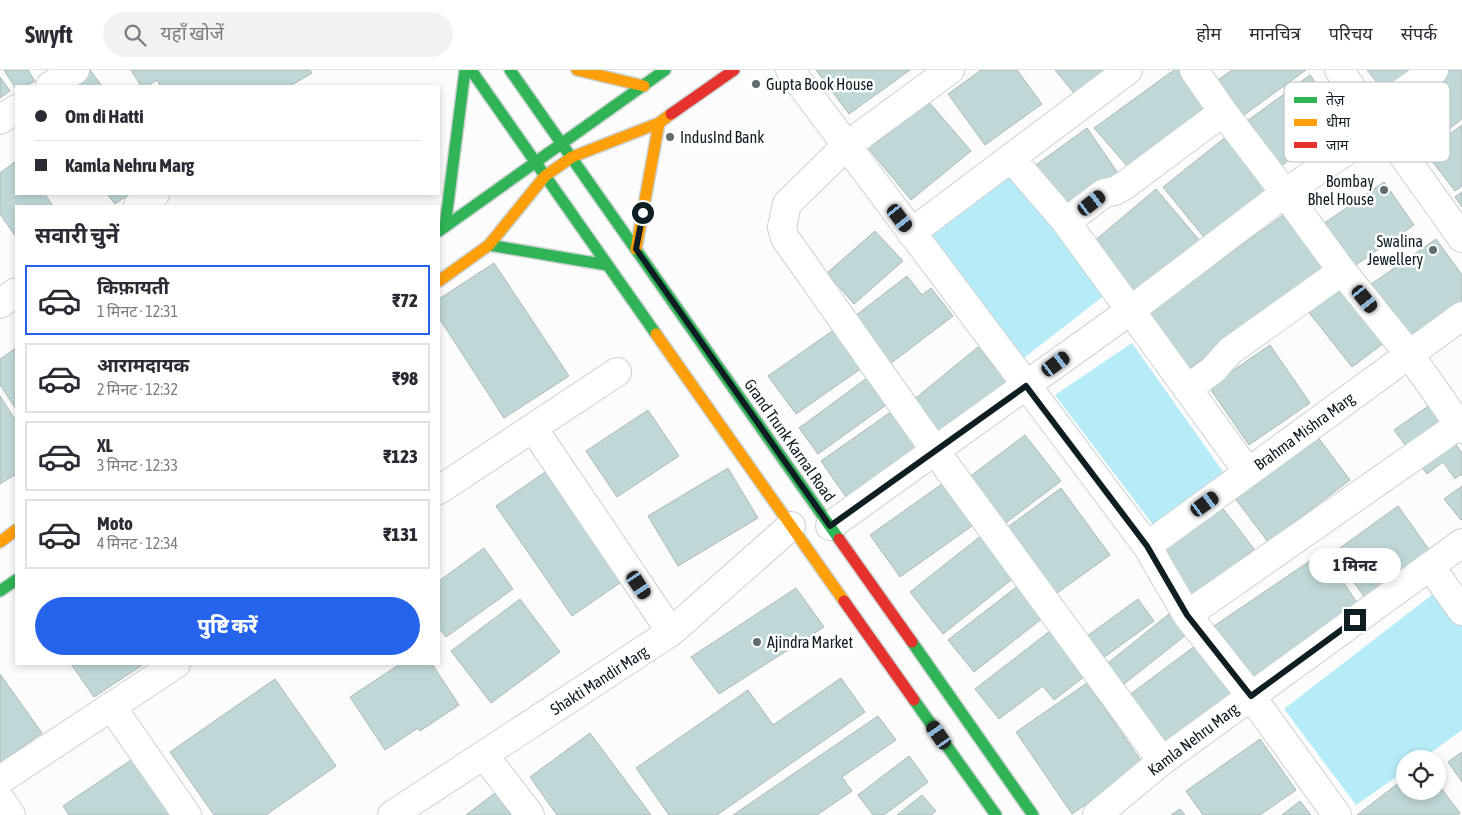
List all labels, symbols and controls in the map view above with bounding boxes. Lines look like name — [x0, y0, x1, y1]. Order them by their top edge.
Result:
search box — [103, 12, 453, 57]
text: Swyft — [25, 21, 73, 48]
icon: search — [121, 21, 149, 49]
text: यहाँ खोजें — [161, 22, 224, 44]
text: होम — [1196, 23, 1221, 44]
text: मानचित्र — [1249, 23, 1301, 44]
text: परिचय — [1329, 23, 1373, 44]
text: संपर्क — [1401, 23, 1437, 44]
place label: Gupta Book House — [766, 75, 873, 94]
marker: Gupta Book House — [750, 78, 762, 90]
legend — [1284, 82, 1450, 162]
text: तेज़ — [1326, 91, 1345, 108]
text: Om di Hatti — [65, 105, 144, 127]
text: धीमा — [1326, 114, 1351, 130]
place label: IndusInd Bank — [680, 128, 764, 146]
marker: IndusInd Bank — [664, 131, 676, 143]
text: जाम — [1326, 137, 1349, 153]
text: Kamla Nehru Marg — [65, 154, 194, 176]
place label: Bombay Bhel House — [1308, 172, 1374, 208]
marker: Bombay Bhel House — [1378, 184, 1390, 196]
car — [1075, 188, 1108, 218]
route start — [632, 202, 654, 224]
car — [884, 202, 915, 234]
text: सवारी चुनें — [35, 222, 119, 248]
place label: Swalina Jewellery — [1367, 232, 1423, 269]
marker: Swalina Jewellery — [1427, 244, 1439, 256]
text: किफ़ायती — [97, 276, 169, 298]
icon: car — [37, 278, 82, 323]
car — [1349, 283, 1380, 315]
text: ₹72 — [392, 289, 418, 311]
text: 1 मिनट · 12:31 — [97, 302, 178, 320]
car — [1039, 349, 1072, 379]
text: आरामदायक — [97, 354, 189, 376]
icon: car — [37, 356, 82, 401]
text: ₹98 — [392, 367, 418, 389]
street label: Grand Trunk Karnal Road — [741, 375, 839, 505]
text: 2 मिनट · 12:32 — [97, 380, 178, 398]
street label: Brahma Mishra Marg — [1250, 389, 1358, 474]
icon: car — [37, 434, 82, 479]
text: XL — [97, 434, 113, 456]
text: ₹123 — [383, 445, 418, 467]
text: 3 मिनट · 12:33 — [97, 456, 178, 474]
car — [1188, 489, 1221, 519]
icon: car — [37, 512, 82, 557]
text: Moto — [97, 512, 133, 534]
text: ₹131 — [383, 523, 418, 545]
text: 4 मिनट · 12:34 — [97, 534, 178, 552]
callout: 1 मिनट — [1309, 548, 1401, 582]
text: 1 मिनट — [1333, 556, 1377, 574]
car — [624, 568, 653, 602]
button: पुष्टि करें — [35, 597, 420, 655]
route end — [1344, 609, 1366, 631]
place label: Ajindra Market — [767, 633, 853, 652]
marker: Ajindra Market — [751, 636, 763, 648]
street label: Shakti Mandir Marg — [547, 642, 652, 719]
street label: Kamla Nehru Marg — [1144, 699, 1243, 780]
car — [924, 718, 953, 752]
map controls — [1396, 750, 1446, 800]
button: locate — [1396, 750, 1446, 800]

